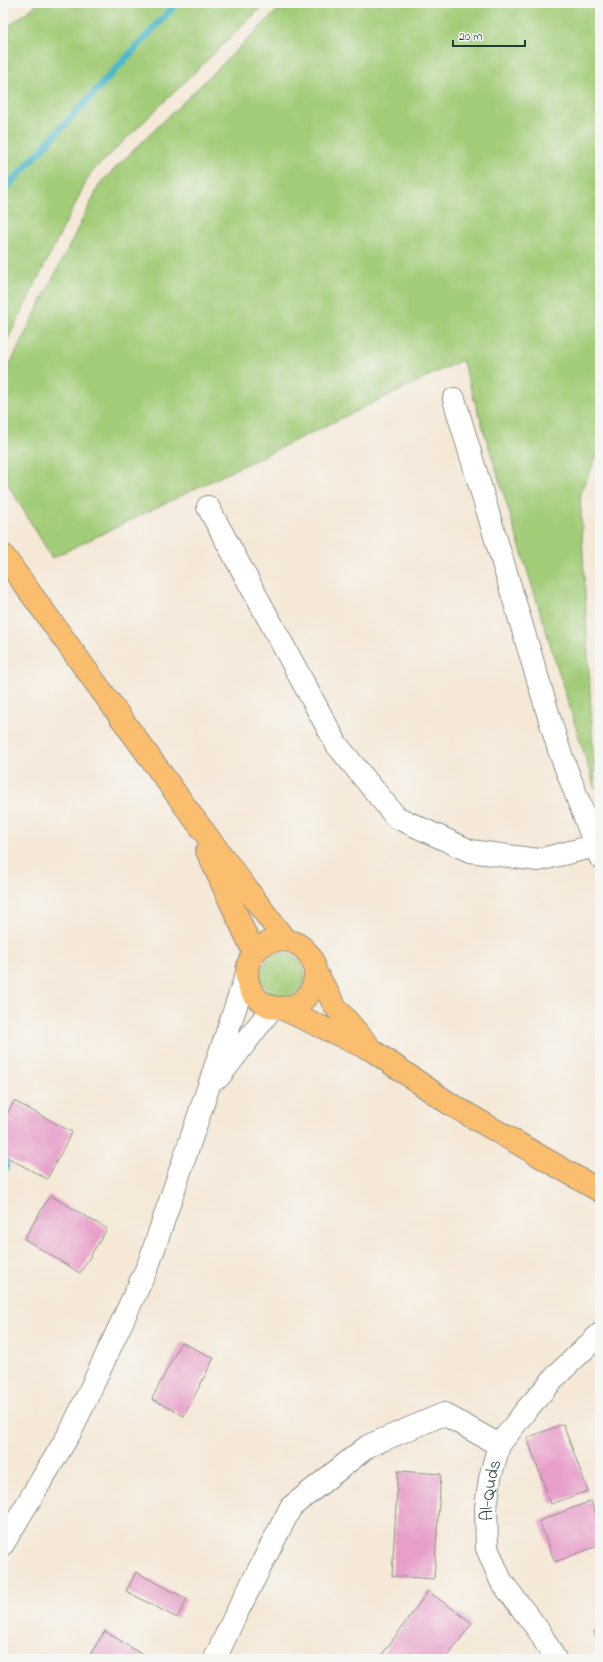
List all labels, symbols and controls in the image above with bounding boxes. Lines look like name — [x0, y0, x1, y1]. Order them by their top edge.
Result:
scale bar — [453, 22, 525, 48]
text: 20 m — [459, 28, 482, 46]
street label: Al-Quds — [475, 1457, 509, 1521]

